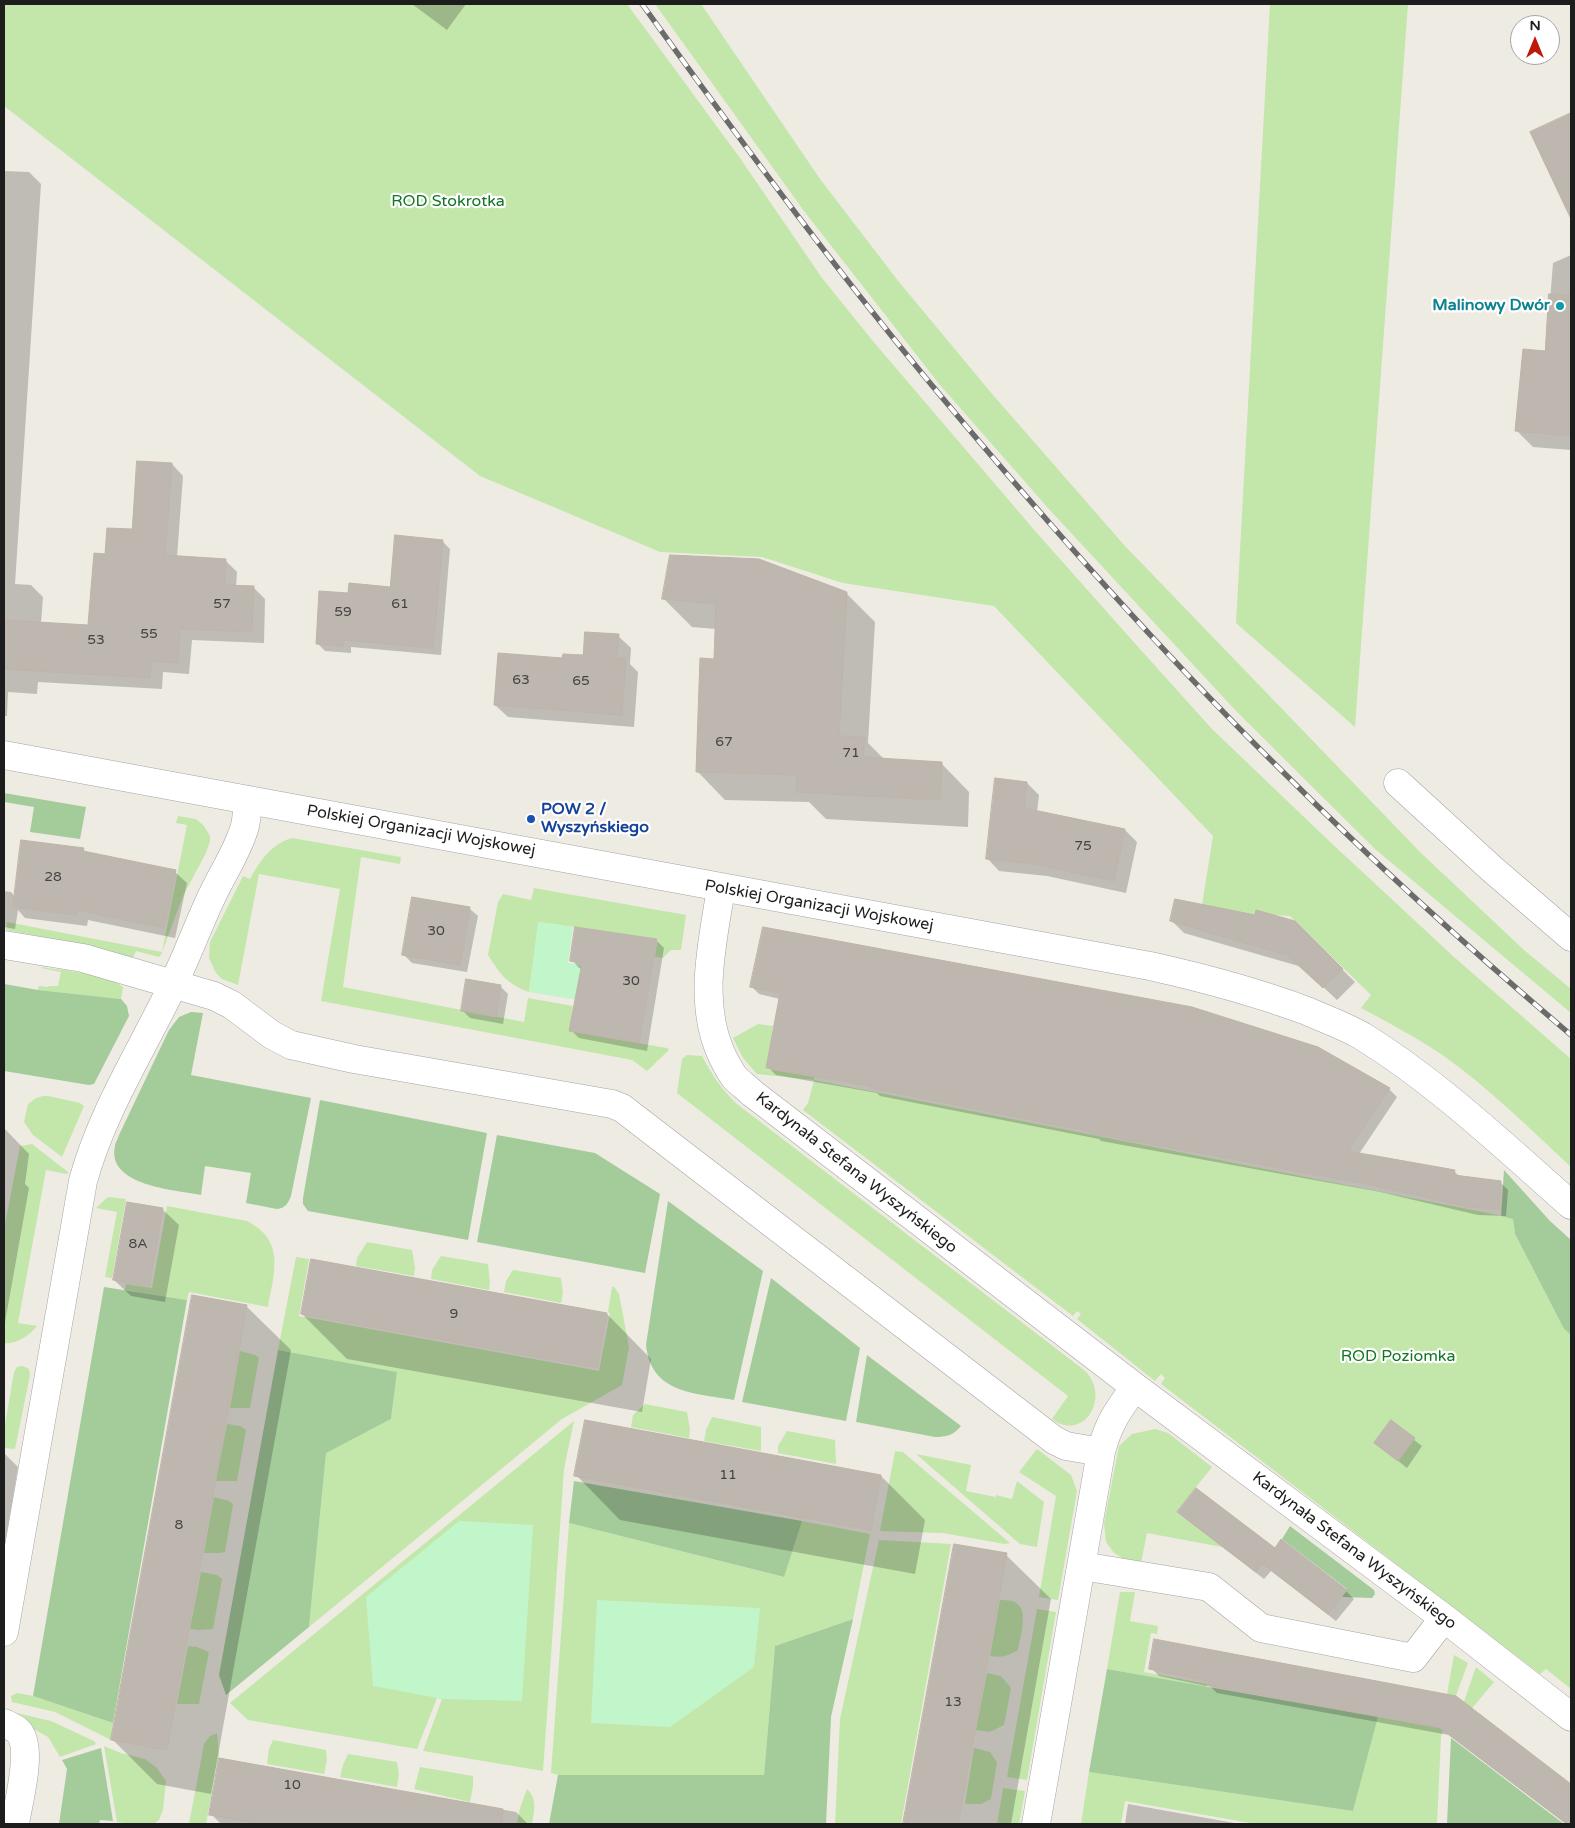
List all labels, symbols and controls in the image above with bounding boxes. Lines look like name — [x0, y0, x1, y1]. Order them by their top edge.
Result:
north arrow — [1510, 15, 1560, 65]
text: N — [1529, 17, 1541, 34]
park label: ROD Stokrotka — [391, 192, 505, 212]
place label: Malinowy Dwór — [1432, 296, 1550, 316]
marker: Malinowy Dwór — [1554, 300, 1566, 312]
house number: 57 — [213, 596, 231, 612]
house number: 61 — [391, 596, 409, 612]
house number: 59 — [334, 604, 352, 620]
house number: 55 — [140, 626, 158, 642]
house number: 53 — [87, 632, 105, 648]
house number: 63 — [512, 672, 530, 688]
house number: 65 — [572, 673, 590, 689]
house number: 67 — [715, 734, 733, 750]
house number: 71 — [842, 745, 860, 761]
place label: POW 2 / Wyszyńskiego — [541, 800, 649, 838]
street label: Polskiej Organizacji Wojskowej — [305, 801, 537, 861]
marker: POW 2 / Wyszyńskiego — [525, 813, 537, 825]
house number: 75 — [1074, 838, 1092, 854]
house number: 28 — [44, 869, 62, 885]
street label: Polskiej Organizacji Wojskowej — [703, 876, 935, 936]
house number: 30 — [427, 923, 445, 939]
house number: 30 — [622, 973, 640, 989]
street label: Kardynała Stefana Wyszyńskiego — [751, 1088, 961, 1258]
house number: 8A — [128, 1236, 148, 1252]
house number: 9 — [450, 1306, 458, 1322]
park label: ROD Poziomka — [1341, 1347, 1455, 1367]
house number: 11 — [719, 1467, 737, 1483]
street label: Kardynała Stefana Wyszyńskiego — [1248, 1468, 1460, 1634]
house number: 8 — [175, 1517, 183, 1533]
house number: 13 — [944, 1694, 962, 1710]
house number: 10 — [283, 1777, 301, 1793]

